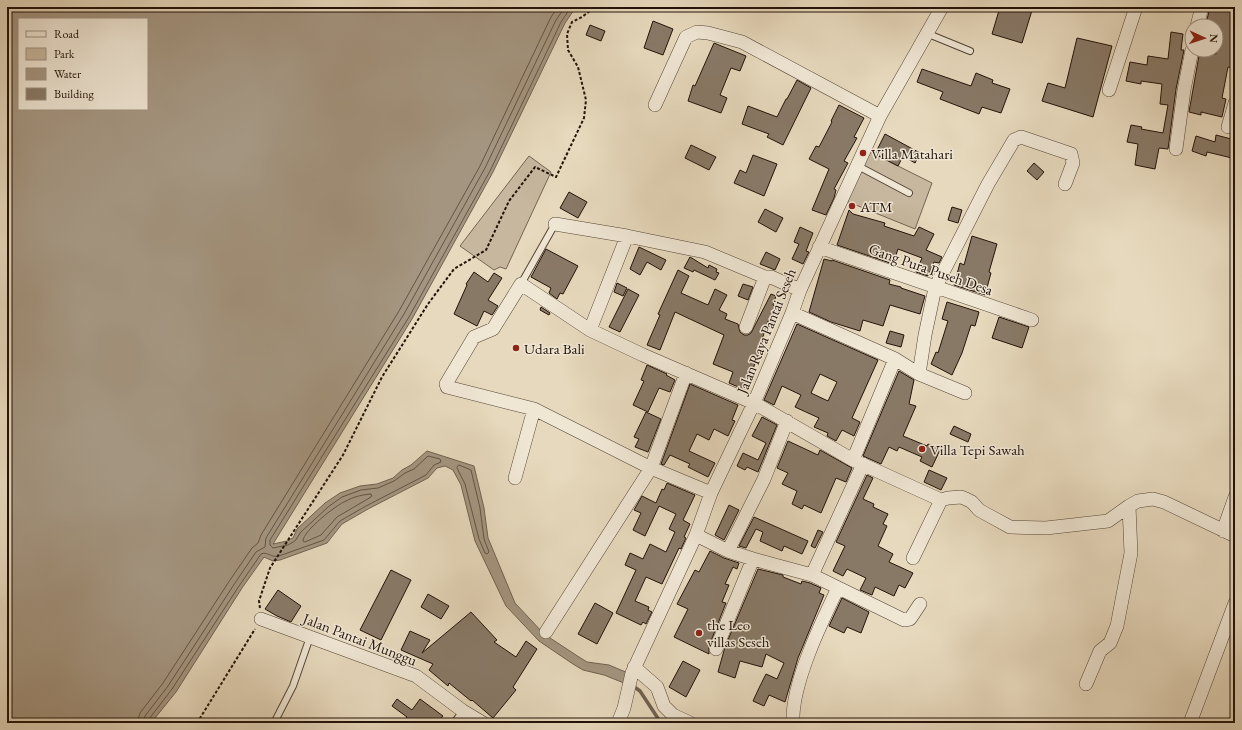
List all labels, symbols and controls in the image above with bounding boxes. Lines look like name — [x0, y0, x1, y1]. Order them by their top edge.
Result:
legend — [18, 18, 148, 110]
north arrow — [1184, 18, 1224, 58]
text: Road — [54, 26, 80, 42]
text: N — [1207, 34, 1221, 43]
text: Park — [54, 46, 75, 62]
text: Water — [54, 66, 81, 82]
text: Building — [54, 86, 95, 102]
place label: Villa Matahari — [871, 144, 953, 163]
marker: Villa Matahari — [858, 148, 868, 158]
place label: ATM — [859, 197, 893, 216]
marker: ATM — [847, 201, 857, 211]
street label: Gang Pura Puseh Desa — [866, 239, 996, 299]
street label: Jalan Raya Pantai Seseh — [731, 265, 800, 398]
place label: Udara Bali — [524, 339, 585, 358]
marker: Udara Bali — [511, 343, 521, 353]
place label: Villa Tepi Sawah — [930, 440, 1025, 459]
marker: Villa Tepi Sawah — [917, 444, 927, 454]
street label: Jalan Pantai Munggu — [298, 608, 420, 670]
place label: the Leo villas Seseh — [707, 615, 770, 651]
marker: the Leo villas Seseh — [694, 628, 704, 638]

